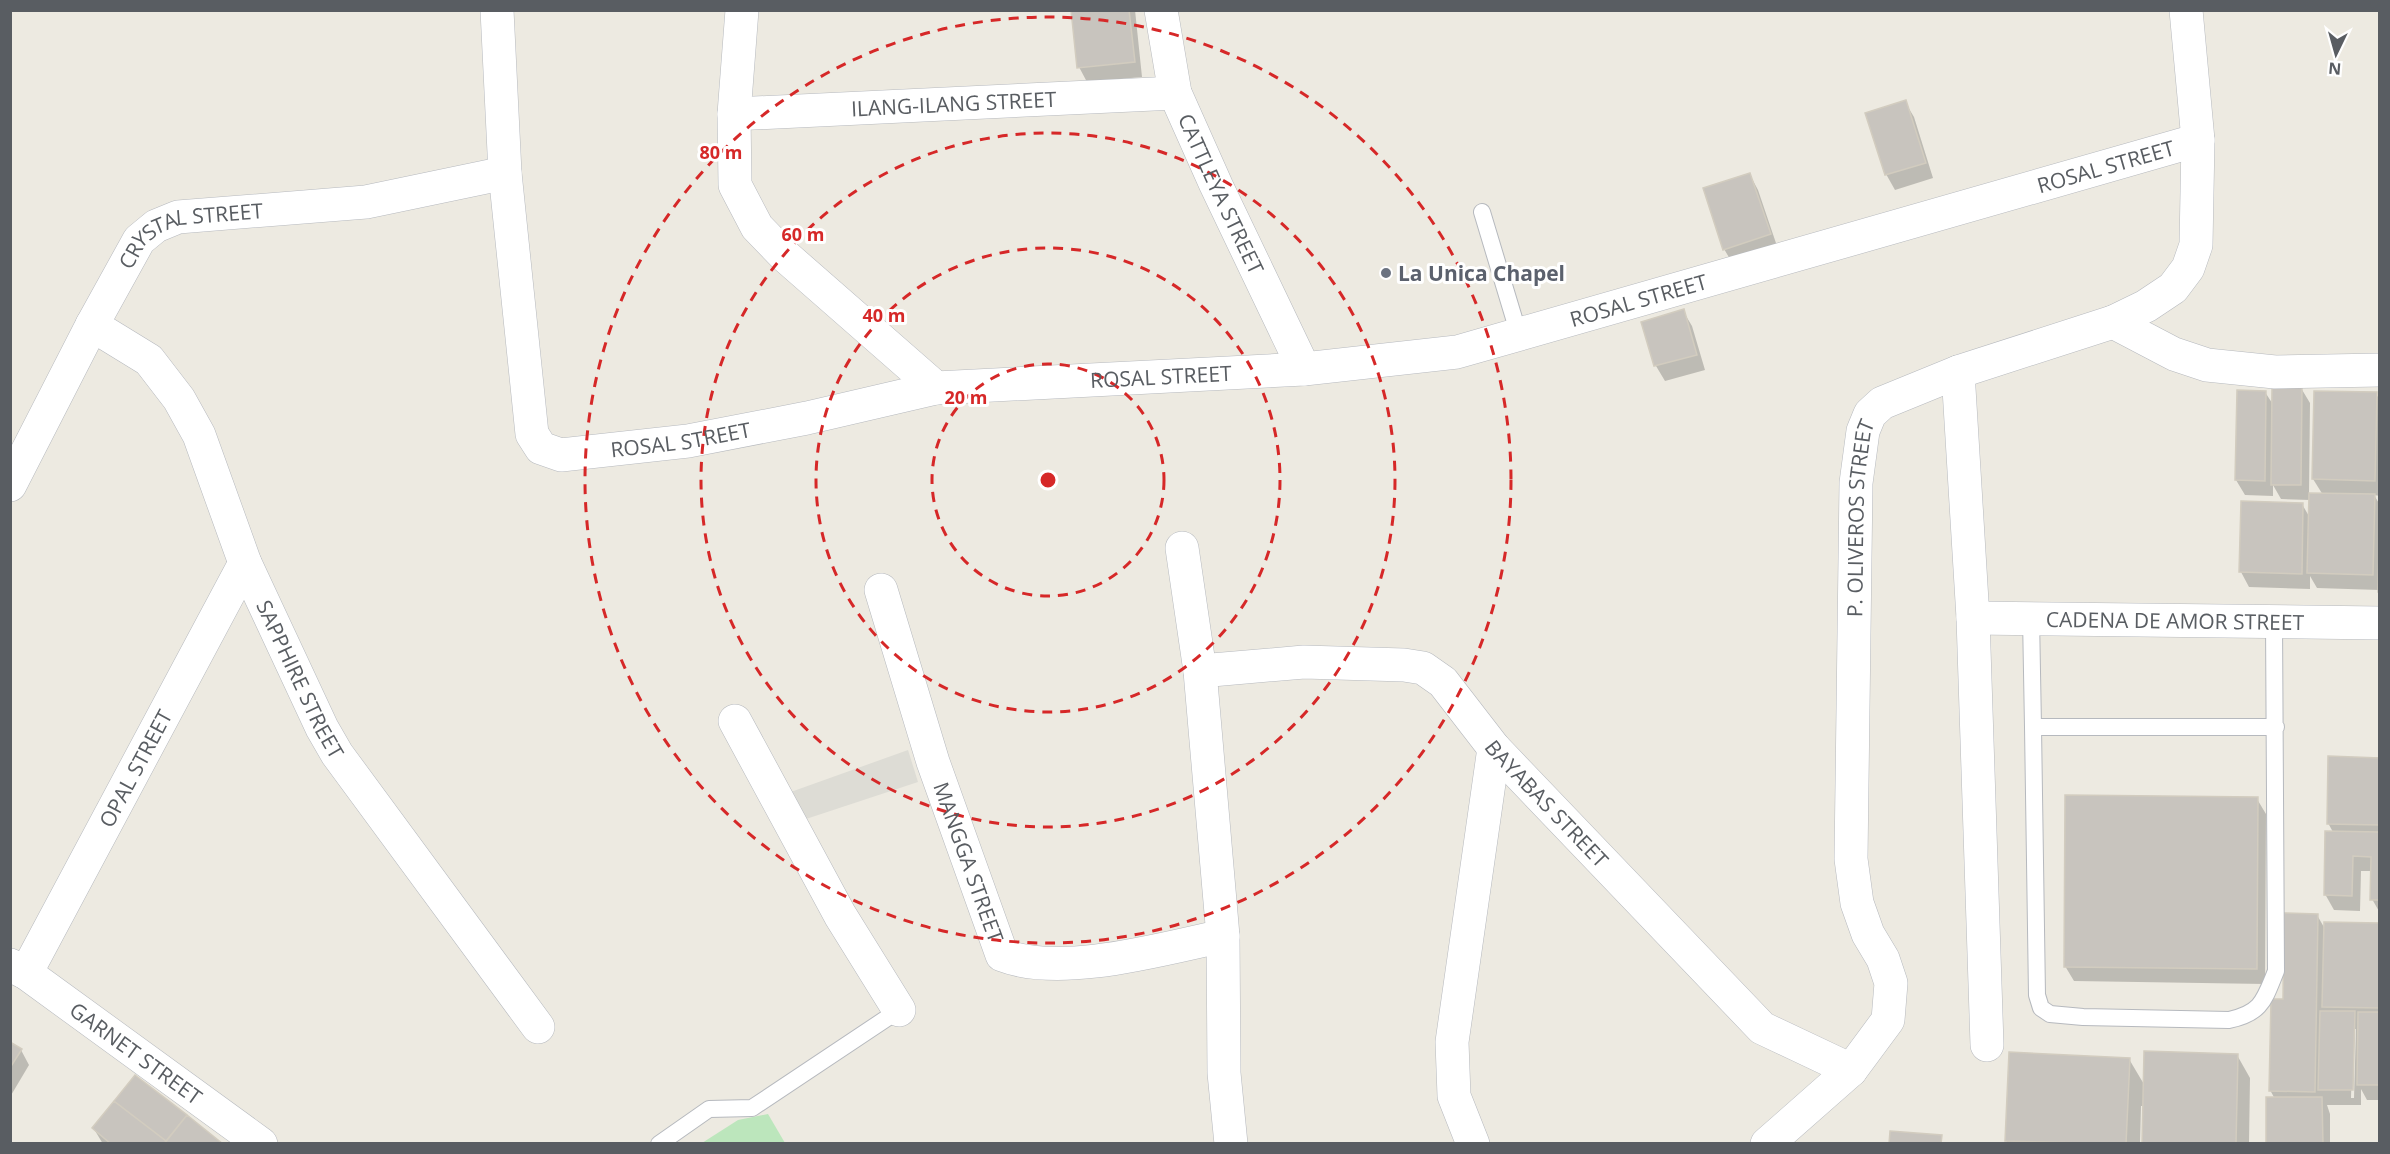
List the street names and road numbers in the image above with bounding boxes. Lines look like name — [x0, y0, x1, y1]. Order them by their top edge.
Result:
street label: ILANG-ILANG STREET — [850, 85, 1058, 122]
street label: CATTLEYA STREET — [1172, 109, 1271, 279]
street label: ROSAL STREET — [2034, 133, 2178, 199]
street label: CRYSTAL STREET — [112, 196, 264, 274]
street label: ROSAL STREET — [1567, 267, 1711, 333]
street label: ROSAL STREET — [1089, 359, 1233, 394]
street label: ROSAL STREET — [609, 415, 753, 463]
street label: P. OLIVEROS STREET — [1840, 415, 1881, 617]
street label: SAPPHIRE STREET — [250, 596, 351, 764]
street label: CADENA DE AMOR STREET — [2046, 605, 2305, 636]
street label: OPAL STREET — [92, 704, 178, 832]
street label: BAYABAS STREET — [1479, 734, 1615, 873]
street label: MANGGA STREET — [927, 778, 1010, 946]
street label: GARNET STREET — [64, 996, 208, 1111]

